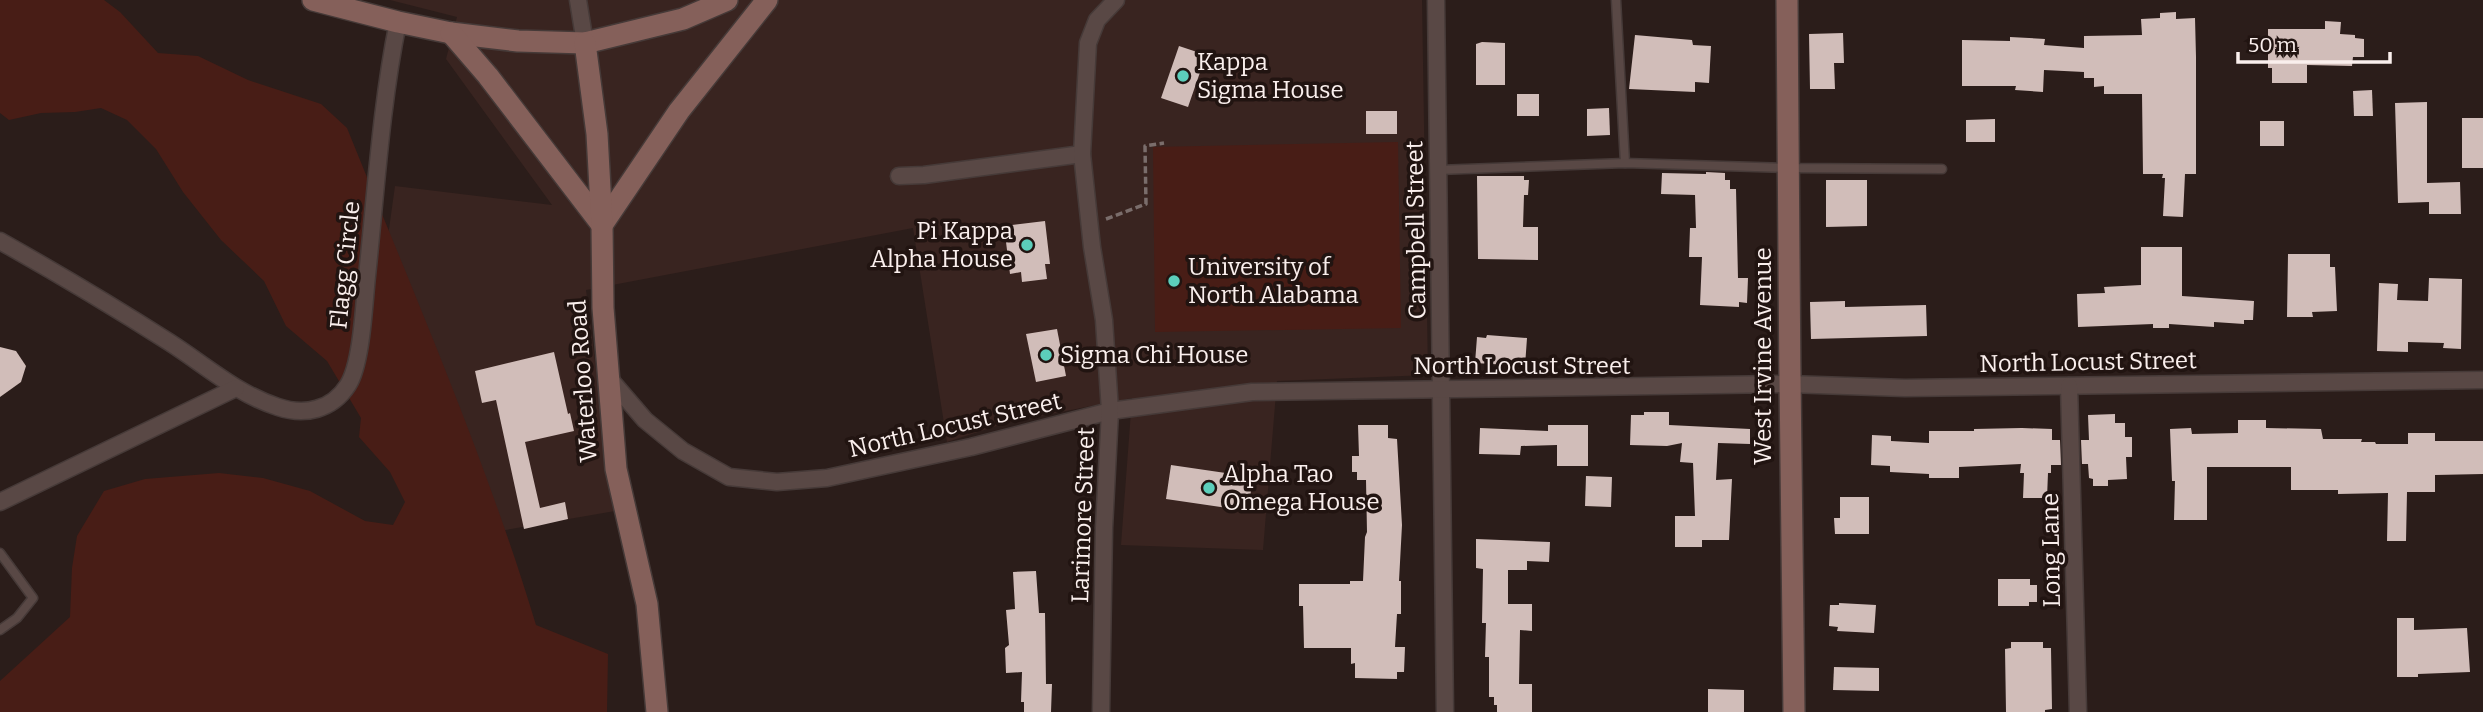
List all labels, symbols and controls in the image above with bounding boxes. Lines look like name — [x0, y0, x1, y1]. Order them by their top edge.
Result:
scale bar — [2238, 21, 2390, 65]
text: 50 m — [2248, 32, 2297, 58]
place label: Kappa Sigma House — [1197, 48, 1344, 104]
marker: Kappa Sigma House — [1175, 68, 1191, 84]
street label: Campbell Street — [1400, 140, 1432, 320]
street label: Flagg Circle — [324, 200, 366, 330]
place label: Pi Kappa Alpha House — [870, 217, 1013, 273]
marker: Pi Kappa Alpha House — [1019, 237, 1035, 253]
street label: West Irvine Avenue — [1749, 247, 1777, 465]
place label: University of North Alabama — [1188, 253, 1359, 309]
marker: University of North Alabama — [1166, 273, 1182, 289]
street label: Waterloo Road — [563, 299, 603, 463]
place label: Sigma Chi House — [1060, 341, 1248, 369]
street label: North Locust Street — [1979, 346, 2197, 378]
marker: Sigma Chi House — [1038, 347, 1054, 363]
street label: North Locust Street — [1413, 352, 1631, 380]
street label: North Locust Street — [846, 387, 1064, 463]
street label: Larimore Street — [1066, 426, 1100, 603]
place label: Alpha Tao Omega House — [1223, 460, 1380, 516]
marker: Alpha Tao Omega House — [1201, 480, 1217, 496]
street label: Long Lane — [2036, 492, 2066, 608]

